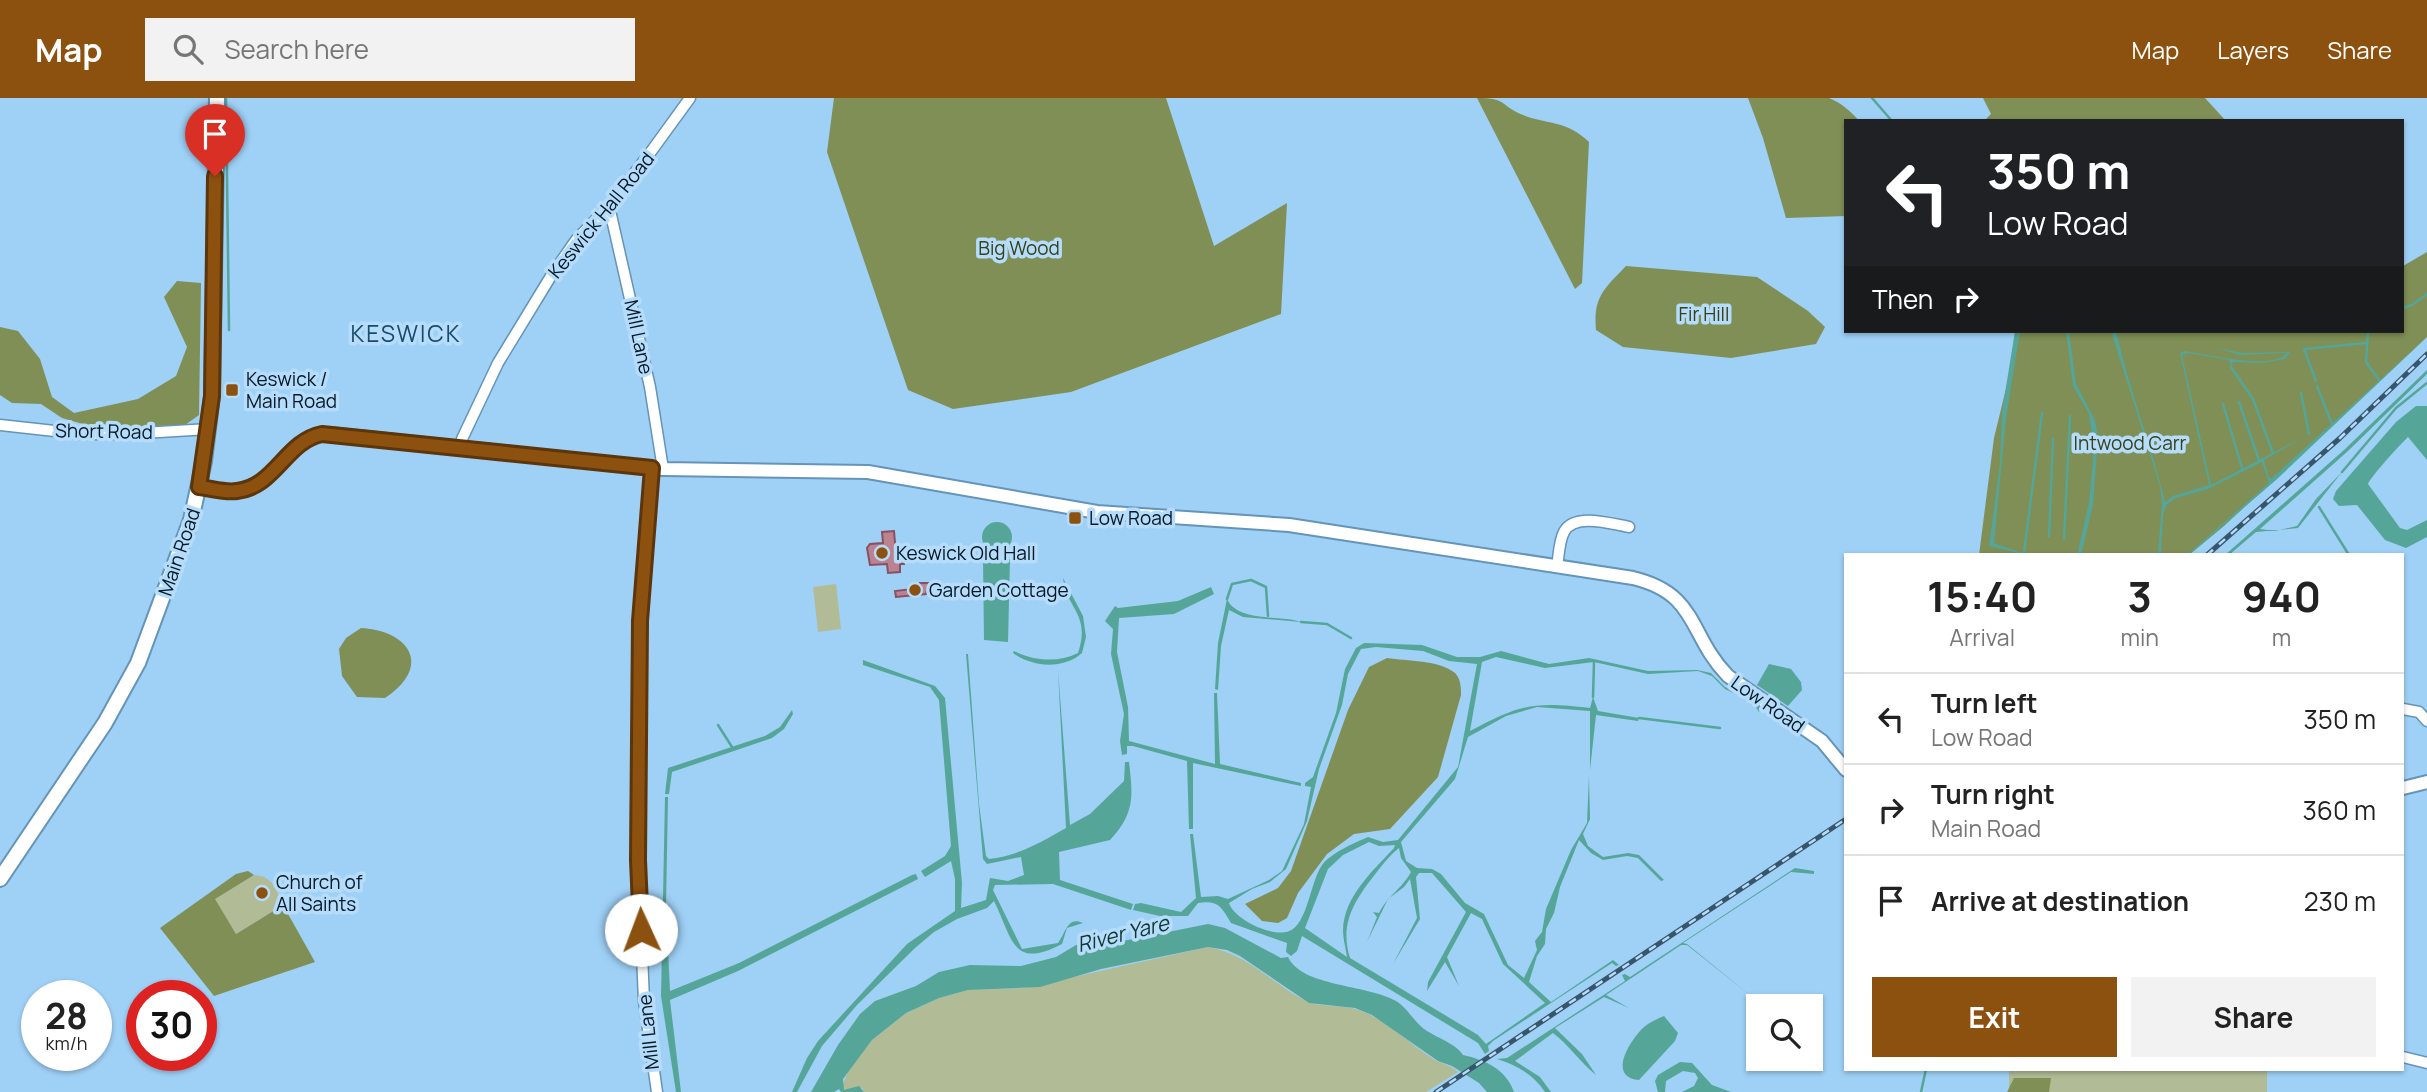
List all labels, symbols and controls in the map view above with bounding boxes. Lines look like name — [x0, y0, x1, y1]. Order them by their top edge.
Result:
search box — [145, 18, 635, 81]
text: Map — [35, 27, 103, 72]
icon: search — [169, 30, 207, 68]
text: Search here — [225, 31, 369, 67]
text: Map — [2132, 33, 2179, 66]
text: Layers — [2217, 33, 2289, 66]
text: Share — [2327, 33, 2392, 66]
pin — [185, 104, 245, 176]
icon: arrive — [196, 115, 234, 153]
text: 350 m — [1987, 137, 2130, 204]
street label: Keswick Hall Road — [542, 146, 660, 284]
icon: left — [1872, 147, 1963, 238]
text: Low Road — [1987, 201, 2128, 245]
park label: Big Wood — [978, 235, 1060, 261]
icon: right — [1947, 280, 1985, 318]
text: Then — [1872, 281, 1933, 317]
street label: Mill Lane — [618, 297, 660, 377]
park label: Fir Hill — [1679, 301, 1729, 327]
district label: KESWICK — [351, 317, 461, 349]
place label: Keswick / Main Road — [246, 366, 337, 414]
marker: Keswick / Main Road — [224, 382, 240, 398]
street label: Short Road — [55, 417, 153, 445]
park label: Intwood Carr — [2074, 430, 2187, 456]
street label: Main Road — [152, 505, 206, 599]
place label: Low Road — [1089, 505, 1173, 531]
marker: Low Road — [1067, 510, 1083, 526]
place label: Keswick Old Hall — [896, 540, 1036, 566]
marker: Keswick Old Hall — [874, 545, 890, 561]
text: 15:40 — [1927, 567, 2037, 625]
text: 3 — [2127, 567, 2152, 625]
text: 940 — [2242, 567, 2321, 625]
place label: Garden Cottage — [929, 577, 1069, 603]
marker: Garden Cottage — [907, 582, 923, 598]
text: Arrival — [1949, 621, 2015, 653]
text: min — [2120, 621, 2159, 653]
text: m — [2272, 621, 2291, 653]
street label: Low Road — [1726, 669, 1810, 739]
text: Turn left — [1931, 685, 2038, 721]
icon: left — [1872, 700, 1910, 738]
text: 350 m — [2303, 701, 2376, 737]
text: Low Road — [1931, 721, 2033, 753]
text: Turn right — [1931, 776, 2055, 812]
icon: right — [1872, 791, 1910, 829]
text: 360 m — [2302, 792, 2376, 828]
text: Main Road — [1931, 812, 2041, 844]
place label: Church of All Saints — [276, 869, 363, 917]
icon: arrive — [1872, 882, 1910, 920]
text: Arrive at destination — [1931, 883, 2189, 919]
text: 230 m — [2304, 883, 2376, 919]
marker: Church of All Saints — [254, 885, 270, 901]
position arrow — [604, 893, 678, 967]
water label: River Yare — [1074, 908, 1173, 958]
button: Exit — [1872, 977, 2117, 1057]
button: Share — [2131, 977, 2376, 1057]
speed limit sign: 30 — [126, 980, 217, 1071]
text: 28 — [45, 992, 88, 1040]
street label: Mill Lane — [631, 993, 665, 1071]
map controls — [1746, 994, 1823, 1071]
button: search — [1746, 994, 1823, 1071]
text: km/h — [46, 1031, 87, 1055]

